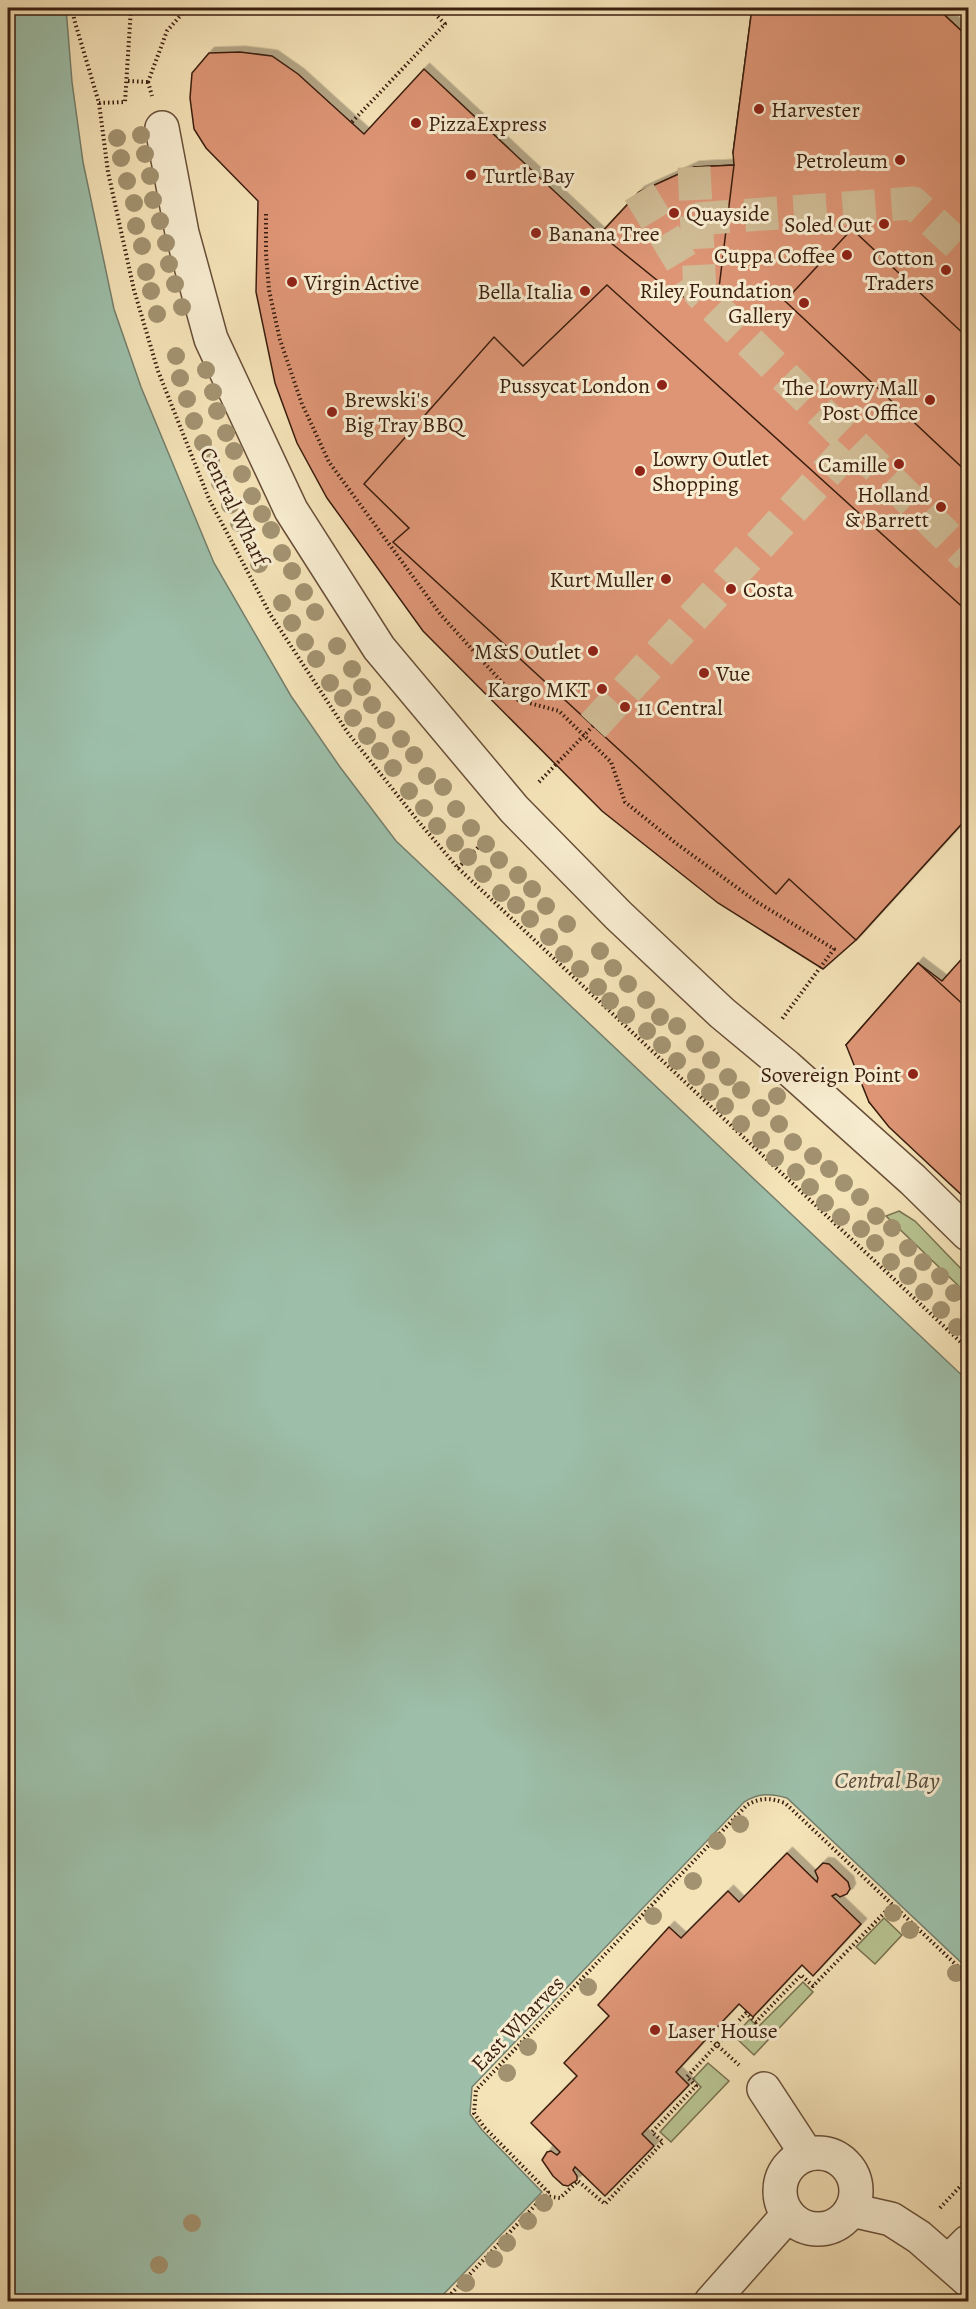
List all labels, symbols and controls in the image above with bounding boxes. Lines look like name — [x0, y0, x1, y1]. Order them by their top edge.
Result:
place label: Harvester — [771, 95, 860, 125]
marker: Harvester — [752, 102, 766, 116]
place label: PizzaExpress — [428, 109, 547, 139]
marker: PizzaExpress — [409, 116, 423, 130]
place label: Petroleum — [795, 146, 888, 176]
marker: Petroleum — [893, 153, 907, 167]
place label: Turtle Bay — [483, 161, 574, 191]
marker: Turtle Bay — [464, 168, 478, 182]
place label: Quayside — [686, 199, 770, 229]
marker: Quayside — [667, 206, 681, 220]
place label: Soled Out — [784, 210, 872, 240]
marker: Soled Out — [877, 217, 891, 231]
place label: Banana Tree — [548, 219, 660, 249]
marker: Banana Tree — [529, 226, 543, 240]
place label: Cuppa Coffee — [714, 241, 835, 271]
place label: Cotton Traders — [865, 243, 934, 298]
marker: Cuppa Coffee — [840, 248, 854, 262]
marker: Cotton Traders — [939, 263, 953, 277]
place label: Virgin Active — [303, 268, 419, 298]
marker: Virgin Active — [285, 275, 299, 289]
place label: Riley Foundation Gallery — [639, 276, 792, 331]
place label: Bella Italia — [478, 277, 574, 307]
marker: Bella Italia — [578, 284, 592, 298]
marker: Riley Foundation Gallery — [797, 296, 811, 310]
place label: Pussycat London — [499, 371, 650, 401]
place label: The Lowry Mall Post Office — [782, 373, 918, 428]
marker: Pussycat London — [655, 378, 669, 392]
place label: Brewski's Big Tray BBQ — [344, 385, 466, 440]
marker: The Lowry Mall Post Office — [923, 393, 937, 407]
marker: Brewski's Big Tray BBQ — [325, 405, 339, 419]
street label: Central Wharf — [192, 442, 277, 573]
place label: Lowry Outlet Shopping — [652, 444, 769, 499]
place label: Camille — [818, 450, 887, 480]
marker: Camille — [892, 457, 906, 471]
marker: Lowry Outlet Shopping — [633, 464, 647, 478]
place label: Holland & Barrett — [845, 480, 929, 535]
marker: Holland & Barrett — [934, 500, 948, 514]
place label: Kurt Muller — [550, 565, 654, 595]
marker: Kurt Muller — [659, 572, 673, 586]
place label: Costa — [743, 575, 794, 605]
marker: Costa — [724, 582, 738, 596]
place label: M&S Outlet — [474, 637, 581, 667]
marker: M&S Outlet — [586, 644, 600, 658]
place label: Vue — [715, 659, 750, 689]
marker: Vue — [697, 666, 711, 680]
place label: Kargo MKT — [487, 675, 590, 705]
marker: Kargo MKT — [595, 682, 609, 696]
place label: 11 Central — [637, 693, 723, 723]
marker: 11 Central — [618, 700, 632, 714]
place label: Sovereign Point — [761, 1060, 901, 1090]
marker: Sovereign Point — [906, 1067, 920, 1081]
water label: Central Bay — [834, 1764, 940, 1796]
street label: East Wharves — [464, 1969, 571, 2078]
place label: Laser House — [667, 2016, 778, 2046]
marker: Laser House — [648, 2023, 662, 2037]

